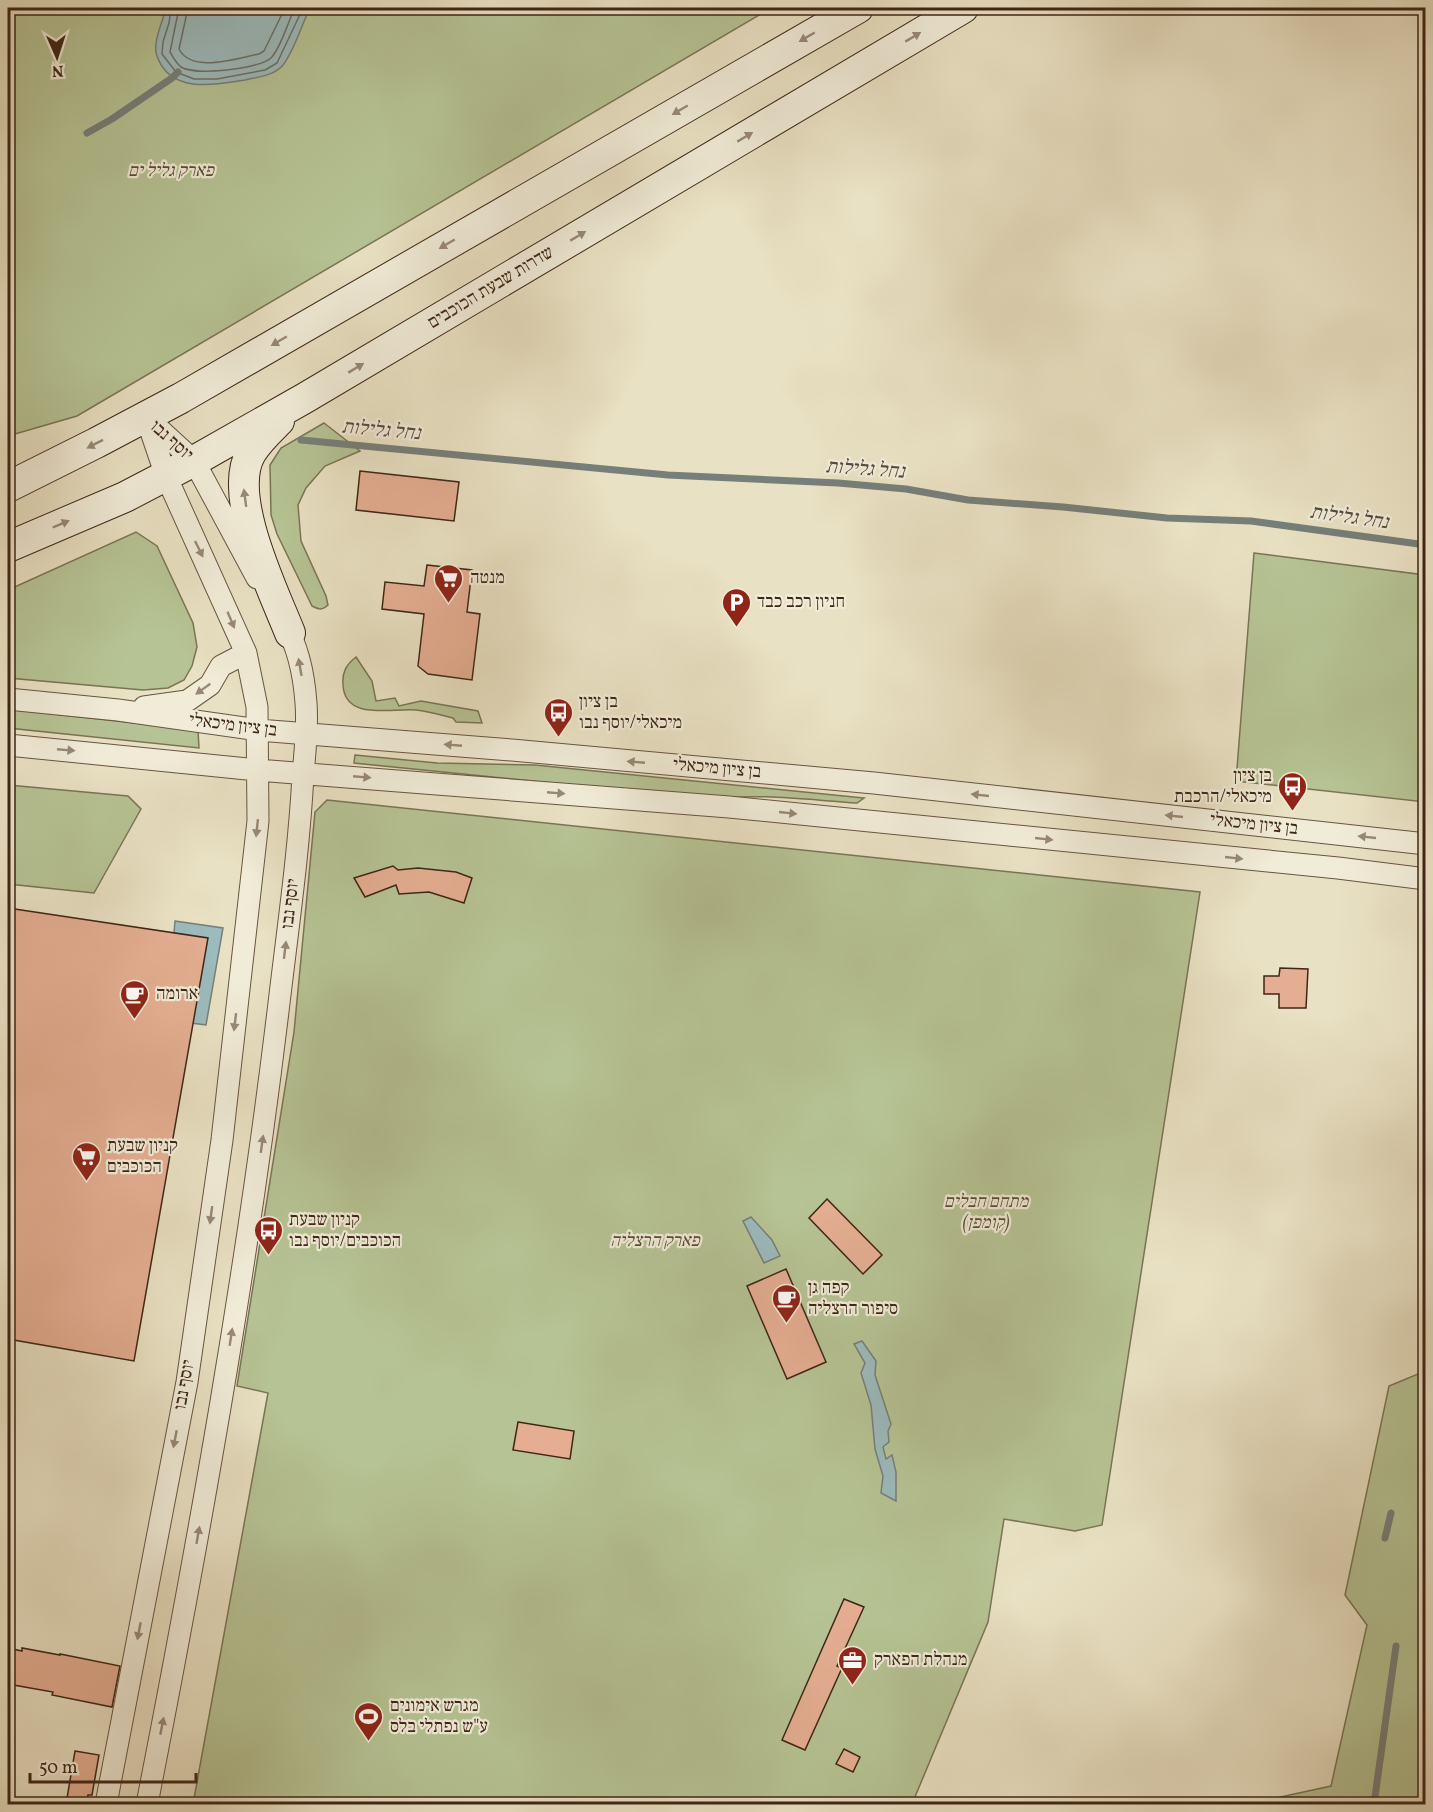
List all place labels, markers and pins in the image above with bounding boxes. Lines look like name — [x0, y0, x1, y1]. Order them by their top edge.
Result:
supermarket icon: מנטה — [433, 562, 465, 604]
place label: מנטה — [470, 566, 505, 591]
parking icon: חניון רכב כבד — [720, 586, 752, 628]
place label: חניון רכב כבד — [757, 590, 845, 615]
place label: בן ציון מיכאלי/יוסף נבו — [579, 690, 682, 736]
bus stop icon: בן ציון מיכאלי/יוסף נבו — [542, 696, 574, 738]
place label: בן ציון מיכאלי/הרכבת — [1174, 764, 1272, 810]
bus stop icon: בן ציון מיכאלי/הרכבת — [1277, 770, 1309, 812]
cafe icon: ארומה — [119, 978, 151, 1020]
place label: ארומה — [156, 982, 198, 1007]
place label: קניון שבעת הכוכבים — [107, 1134, 178, 1180]
supermarket icon: קניון שבעת הכוכבים — [70, 1140, 102, 1182]
place label: קניון שבעת הכוכבים/יוסף נבו — [289, 1208, 401, 1254]
bus stop icon: קניון שבעת הכוכבים/יוסף נבו — [252, 1214, 284, 1256]
place label: קפה גן סיפור הרצליה — [808, 1276, 898, 1322]
cafe icon: קפה גן סיפור הרצליה — [771, 1282, 803, 1324]
office icon: מנהלת הפארק — [837, 1644, 869, 1686]
place label: מנהלת הפארק — [874, 1648, 967, 1673]
place label: מגרש אימונים ע"ש נפתלי בלס — [390, 1694, 488, 1740]
sports icon: מגרש אימונים ע"ש נפתלי בלס — [353, 1700, 385, 1742]

